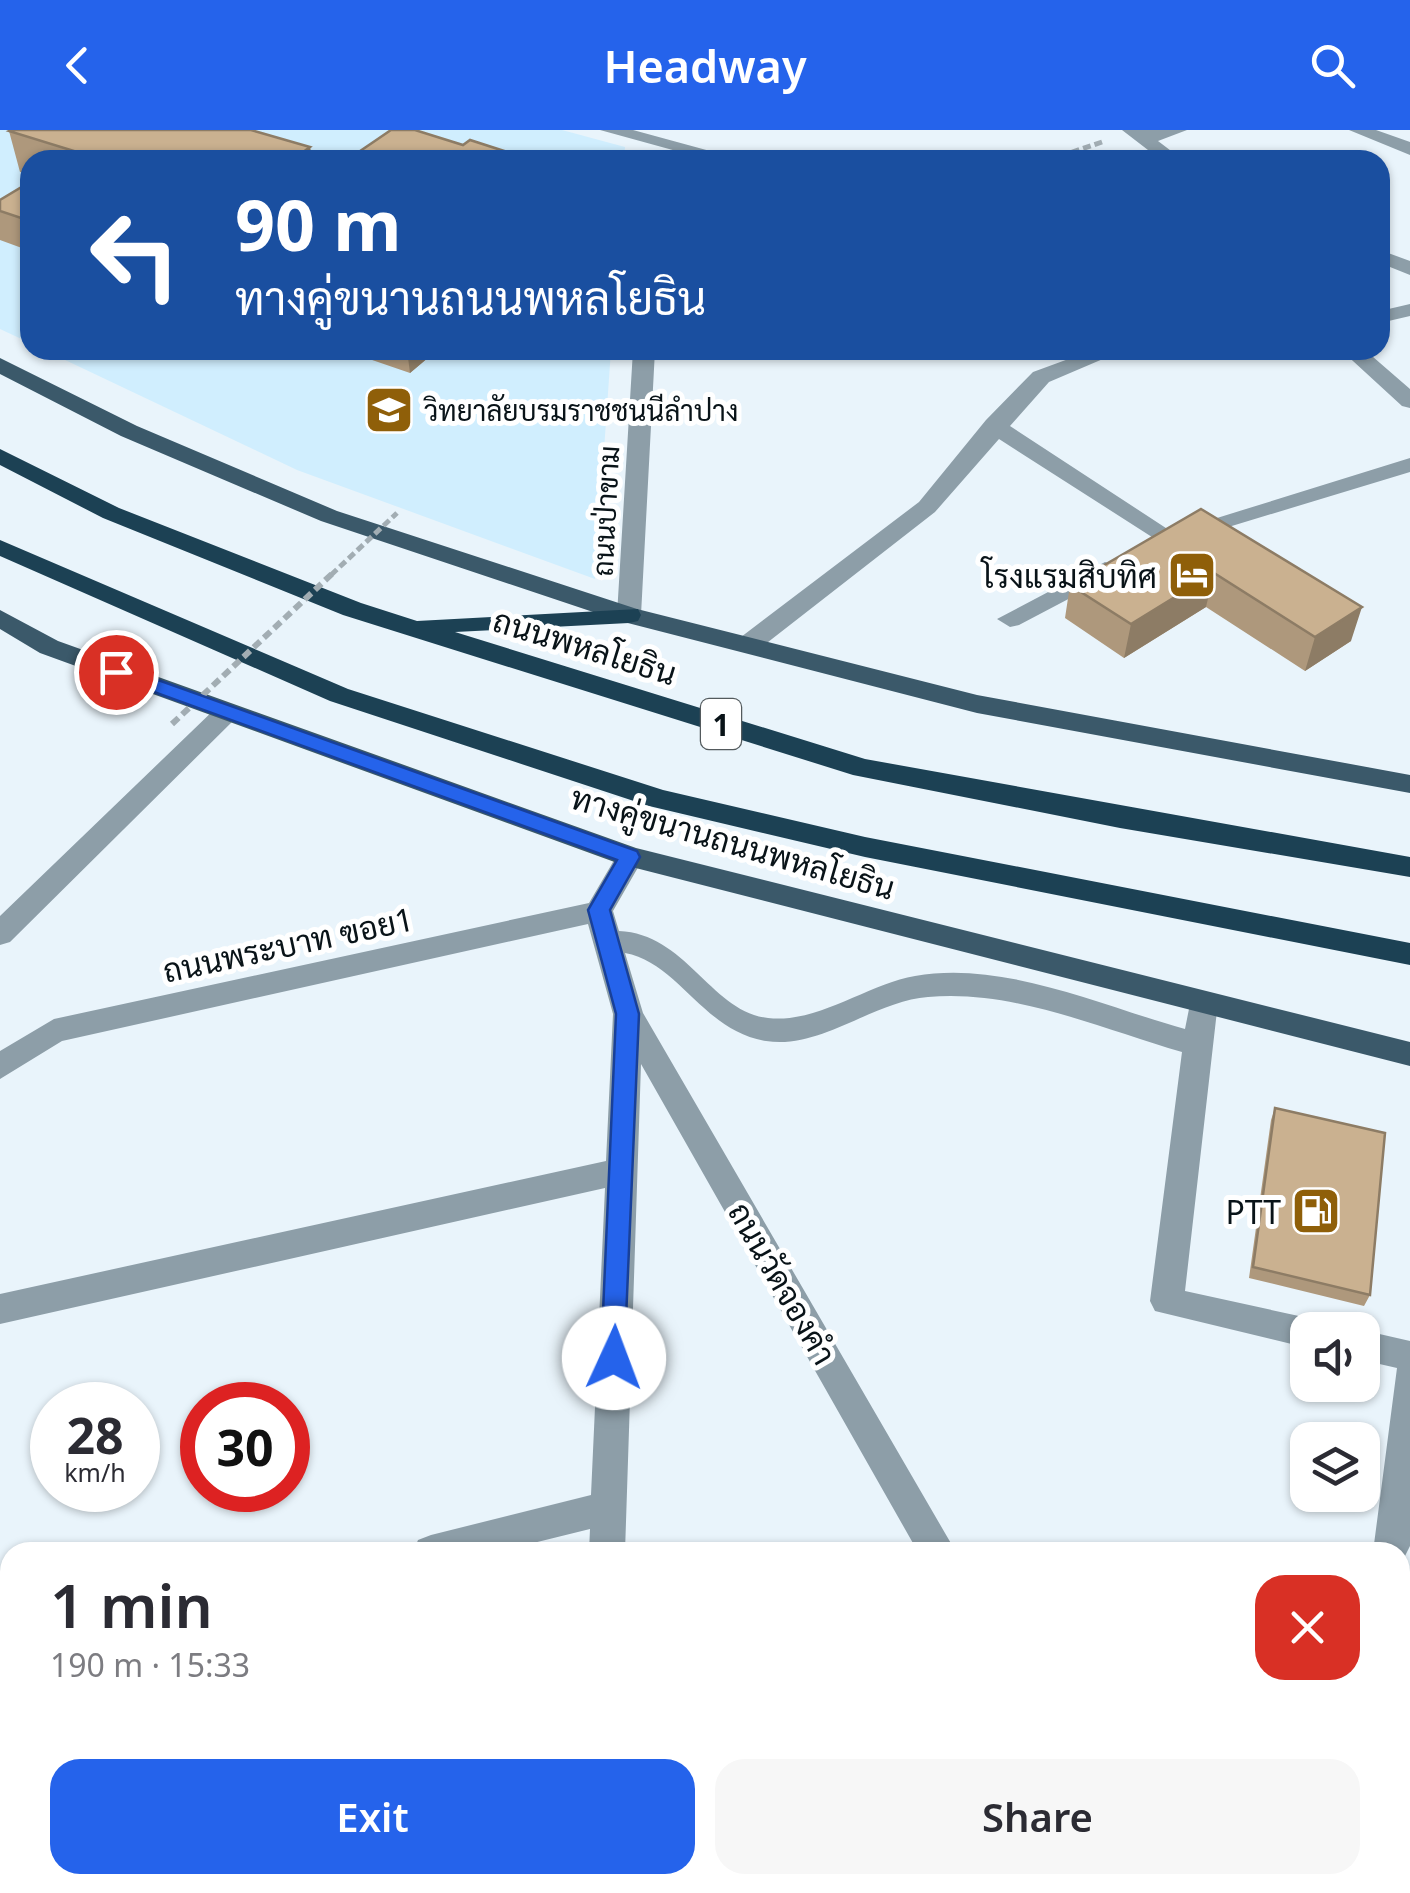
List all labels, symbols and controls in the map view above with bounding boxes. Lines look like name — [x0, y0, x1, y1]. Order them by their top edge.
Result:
text: Headway — [603, 35, 807, 96]
icon: back — [50, 38, 105, 93]
icon: search — [1305, 38, 1360, 93]
text: 90 m — [235, 176, 402, 272]
icon: left — [70, 190, 200, 320]
text: ทางคู่ขนานถนนพหลโยธิน — [235, 267, 706, 328]
school or university icon: วิทยาลัยบรมราชชนนีลำปาง — [363, 384, 415, 436]
place label: วิทยาลัยบรมราชชนนีลำปาง — [423, 391, 739, 429]
street label: ถนนป่าขาม — [583, 444, 627, 578]
hotel icon: โรงแรมสิบทิศ — [1166, 549, 1218, 601]
place label: โรงแรมสิบทิศ — [980, 554, 1157, 597]
street label: ถนนพหลโยธิน — [488, 598, 682, 694]
pin — [74, 630, 159, 715]
icon: arrive — [89, 645, 144, 700]
road number: 1 — [701, 699, 741, 749]
street label: ทางคู่ขนานถนนพหลโยธิน — [565, 775, 900, 911]
street label: ถนนพระบาท ฃอย1 — [159, 896, 417, 992]
fuel station icon: PTT — [1290, 1185, 1342, 1237]
place label: PTT — [1225, 1190, 1281, 1233]
street label: ถนนวัดจองคำ — [719, 1194, 847, 1372]
position arrow — [562, 1306, 666, 1410]
map controls — [1290, 1312, 1380, 1512]
button: sound — [1290, 1312, 1380, 1402]
speed limit sign: 30 — [180, 1382, 310, 1512]
text: 28 — [66, 1401, 124, 1469]
button: layers — [1290, 1422, 1380, 1512]
text: km/h — [64, 1455, 126, 1489]
text: 1 min — [50, 1564, 213, 1646]
button: close — [1255, 1575, 1360, 1680]
text: 190 m · 15:33 — [50, 1643, 250, 1686]
button: Exit — [50, 1759, 695, 1874]
button: Share — [715, 1759, 1360, 1874]

